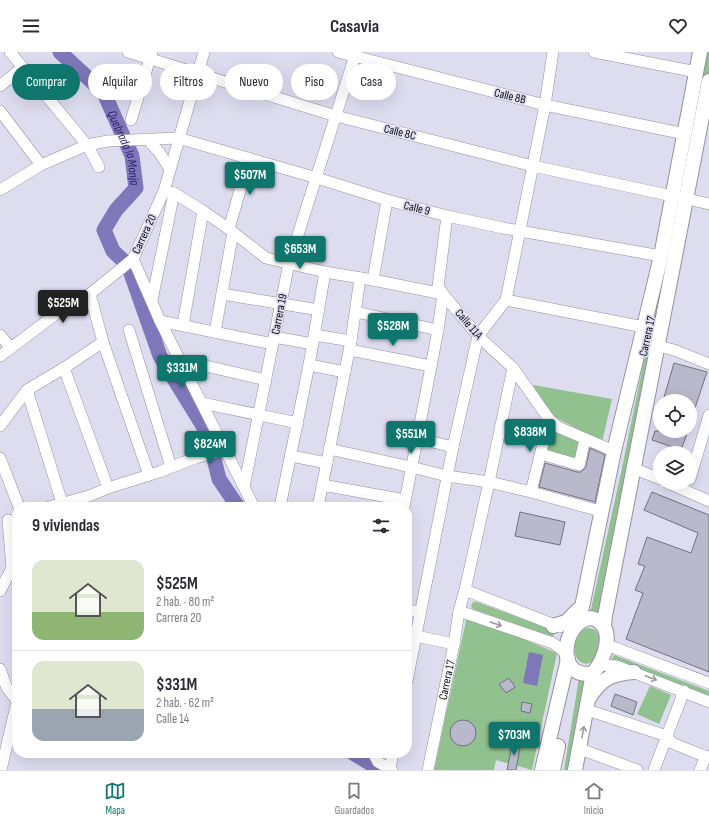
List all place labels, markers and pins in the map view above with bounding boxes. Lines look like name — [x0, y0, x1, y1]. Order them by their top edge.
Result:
pin: $507M — [222, 162, 278, 196]
pin: $653M — [272, 236, 328, 270]
pin: $525M — [35, 290, 91, 324]
pin: $528M — [365, 313, 421, 347]
pin: $331M — [154, 355, 210, 389]
pin: $838M — [502, 419, 558, 453]
pin: $551M — [383, 421, 439, 455]
pin: $824M — [182, 431, 238, 465]
pin: $703M — [486, 722, 542, 756]

